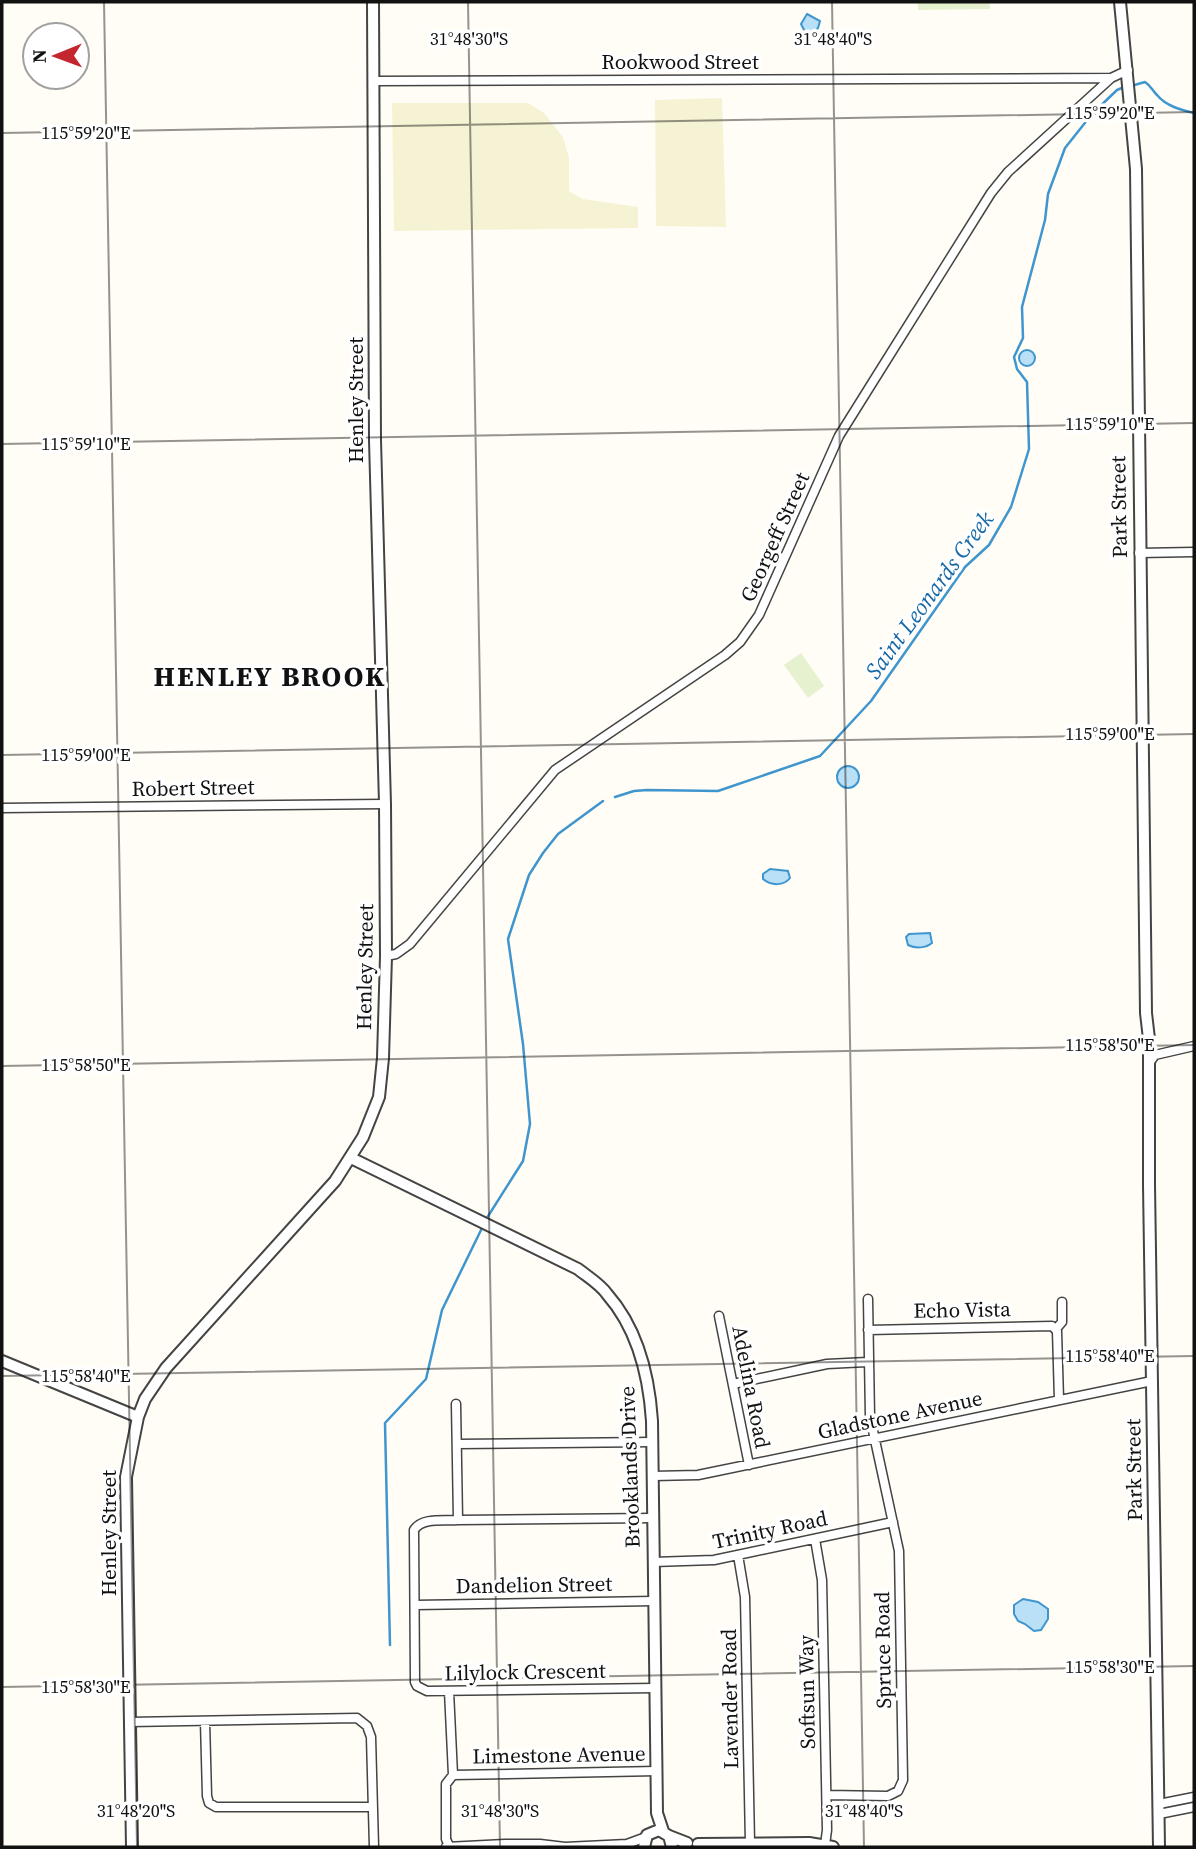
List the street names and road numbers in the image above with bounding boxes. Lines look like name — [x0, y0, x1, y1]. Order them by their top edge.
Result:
street label: Rookwood Street — [601, 47, 759, 76]
street label: Henley Street — [341, 337, 370, 463]
street label: Park Street — [1103, 455, 1134, 558]
street label: Georgeff Street — [733, 467, 816, 606]
street label: Robert Street — [131, 772, 255, 803]
street label: Henley Street — [349, 903, 380, 1030]
street label: Echo Vista — [913, 1294, 1011, 1325]
street label: Adelina Road — [725, 1323, 778, 1451]
street label: Gladstone Avenue — [815, 1383, 985, 1446]
street label: Brooklands Drive — [612, 1385, 647, 1549]
street label: Park Street — [1118, 1418, 1149, 1521]
street label: Henley Street — [94, 1470, 123, 1596]
street label: Trinity Road — [710, 1503, 830, 1556]
street label: Dandelion Street — [455, 1569, 613, 1600]
street label: Spruce Road — [867, 1591, 898, 1709]
street label: Lavender Road — [714, 1628, 745, 1769]
street label: Softsun Way — [791, 1634, 822, 1749]
street label: Lilylock Crescent — [444, 1656, 606, 1687]
street label: Limestone Avenue — [472, 1738, 646, 1771]

